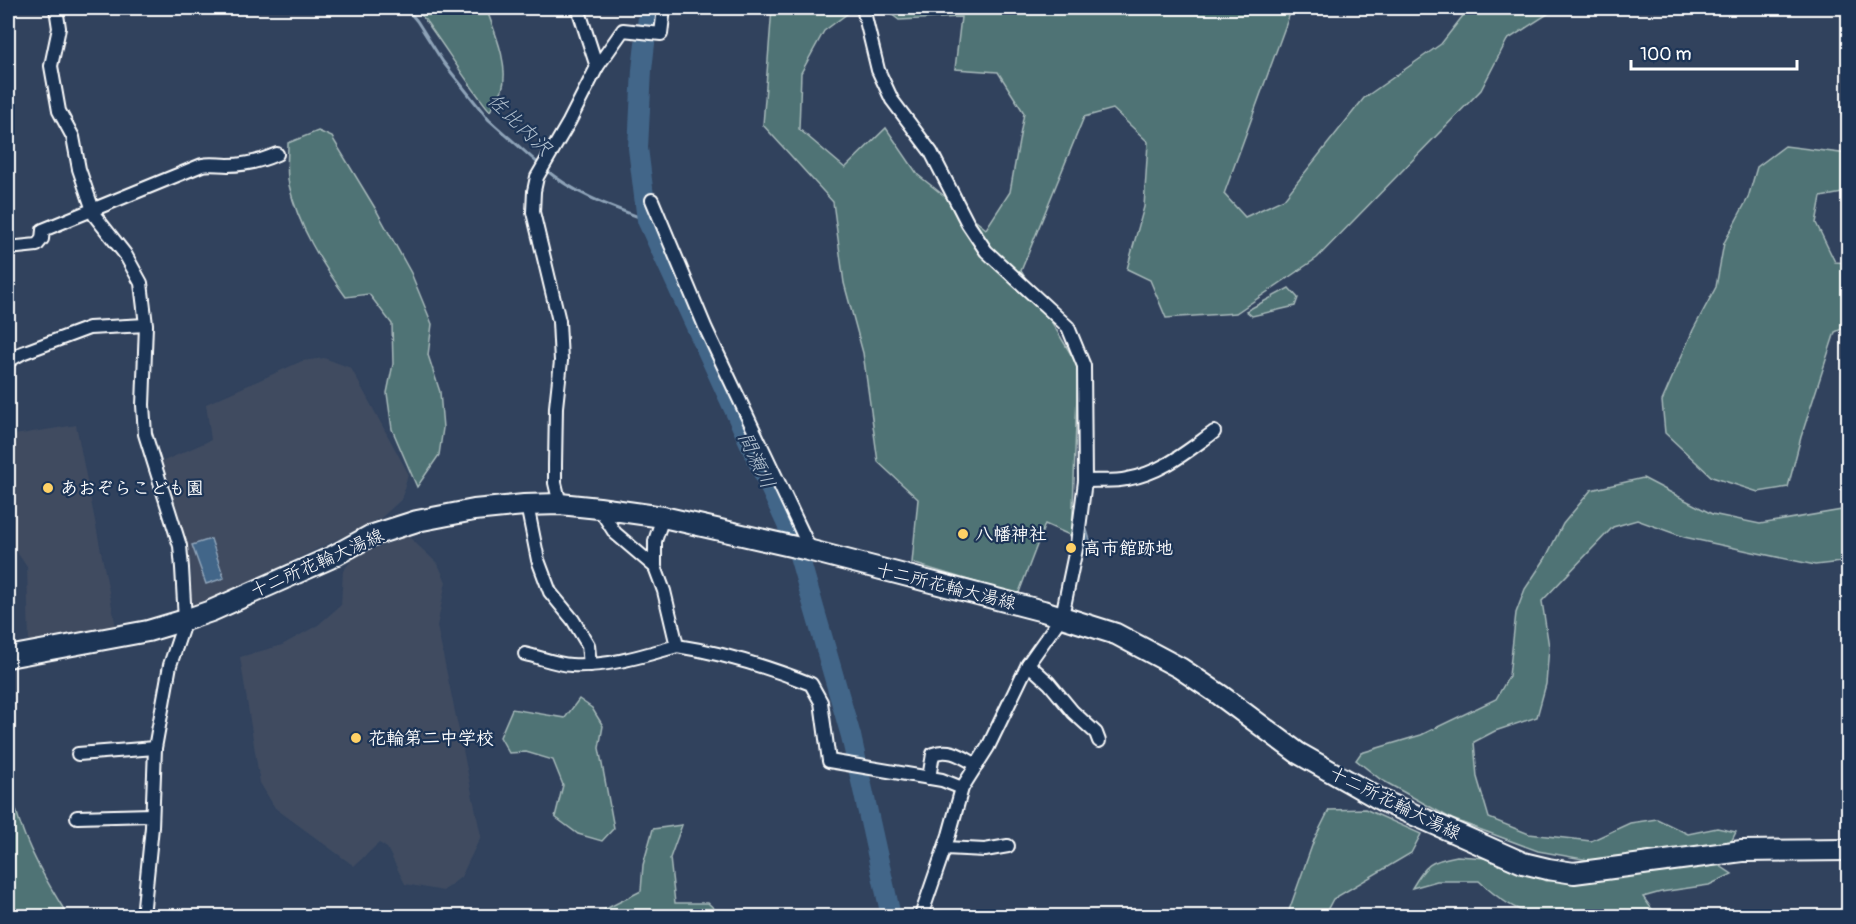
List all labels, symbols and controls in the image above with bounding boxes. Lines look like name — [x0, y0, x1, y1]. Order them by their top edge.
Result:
scale bar — [1631, 33, 1798, 71]
text: 100 m — [1640, 43, 1692, 66]
water label: 佐比内沢 — [482, 88, 558, 162]
water label: 間瀬川 — [733, 428, 781, 493]
place label: あおぞらこども園 — [60, 477, 204, 500]
marker: あおぞらこども園 — [41, 481, 55, 495]
place label: 八幡神社 — [975, 523, 1047, 546]
street label: 十二所花輪大湯線 — [247, 524, 388, 603]
marker: 八幡神社 — [956, 527, 970, 541]
place label: 高市館跡地 — [1083, 537, 1173, 560]
marker: 高市館跡地 — [1064, 541, 1078, 555]
street label: 十二所花輪大湯線 — [873, 558, 1019, 615]
place label: 花輪第二中学校 — [368, 727, 494, 750]
marker: 花輪第二中学校 — [349, 731, 363, 745]
street label: 十二所花輪大湯線 — [1325, 762, 1465, 845]

